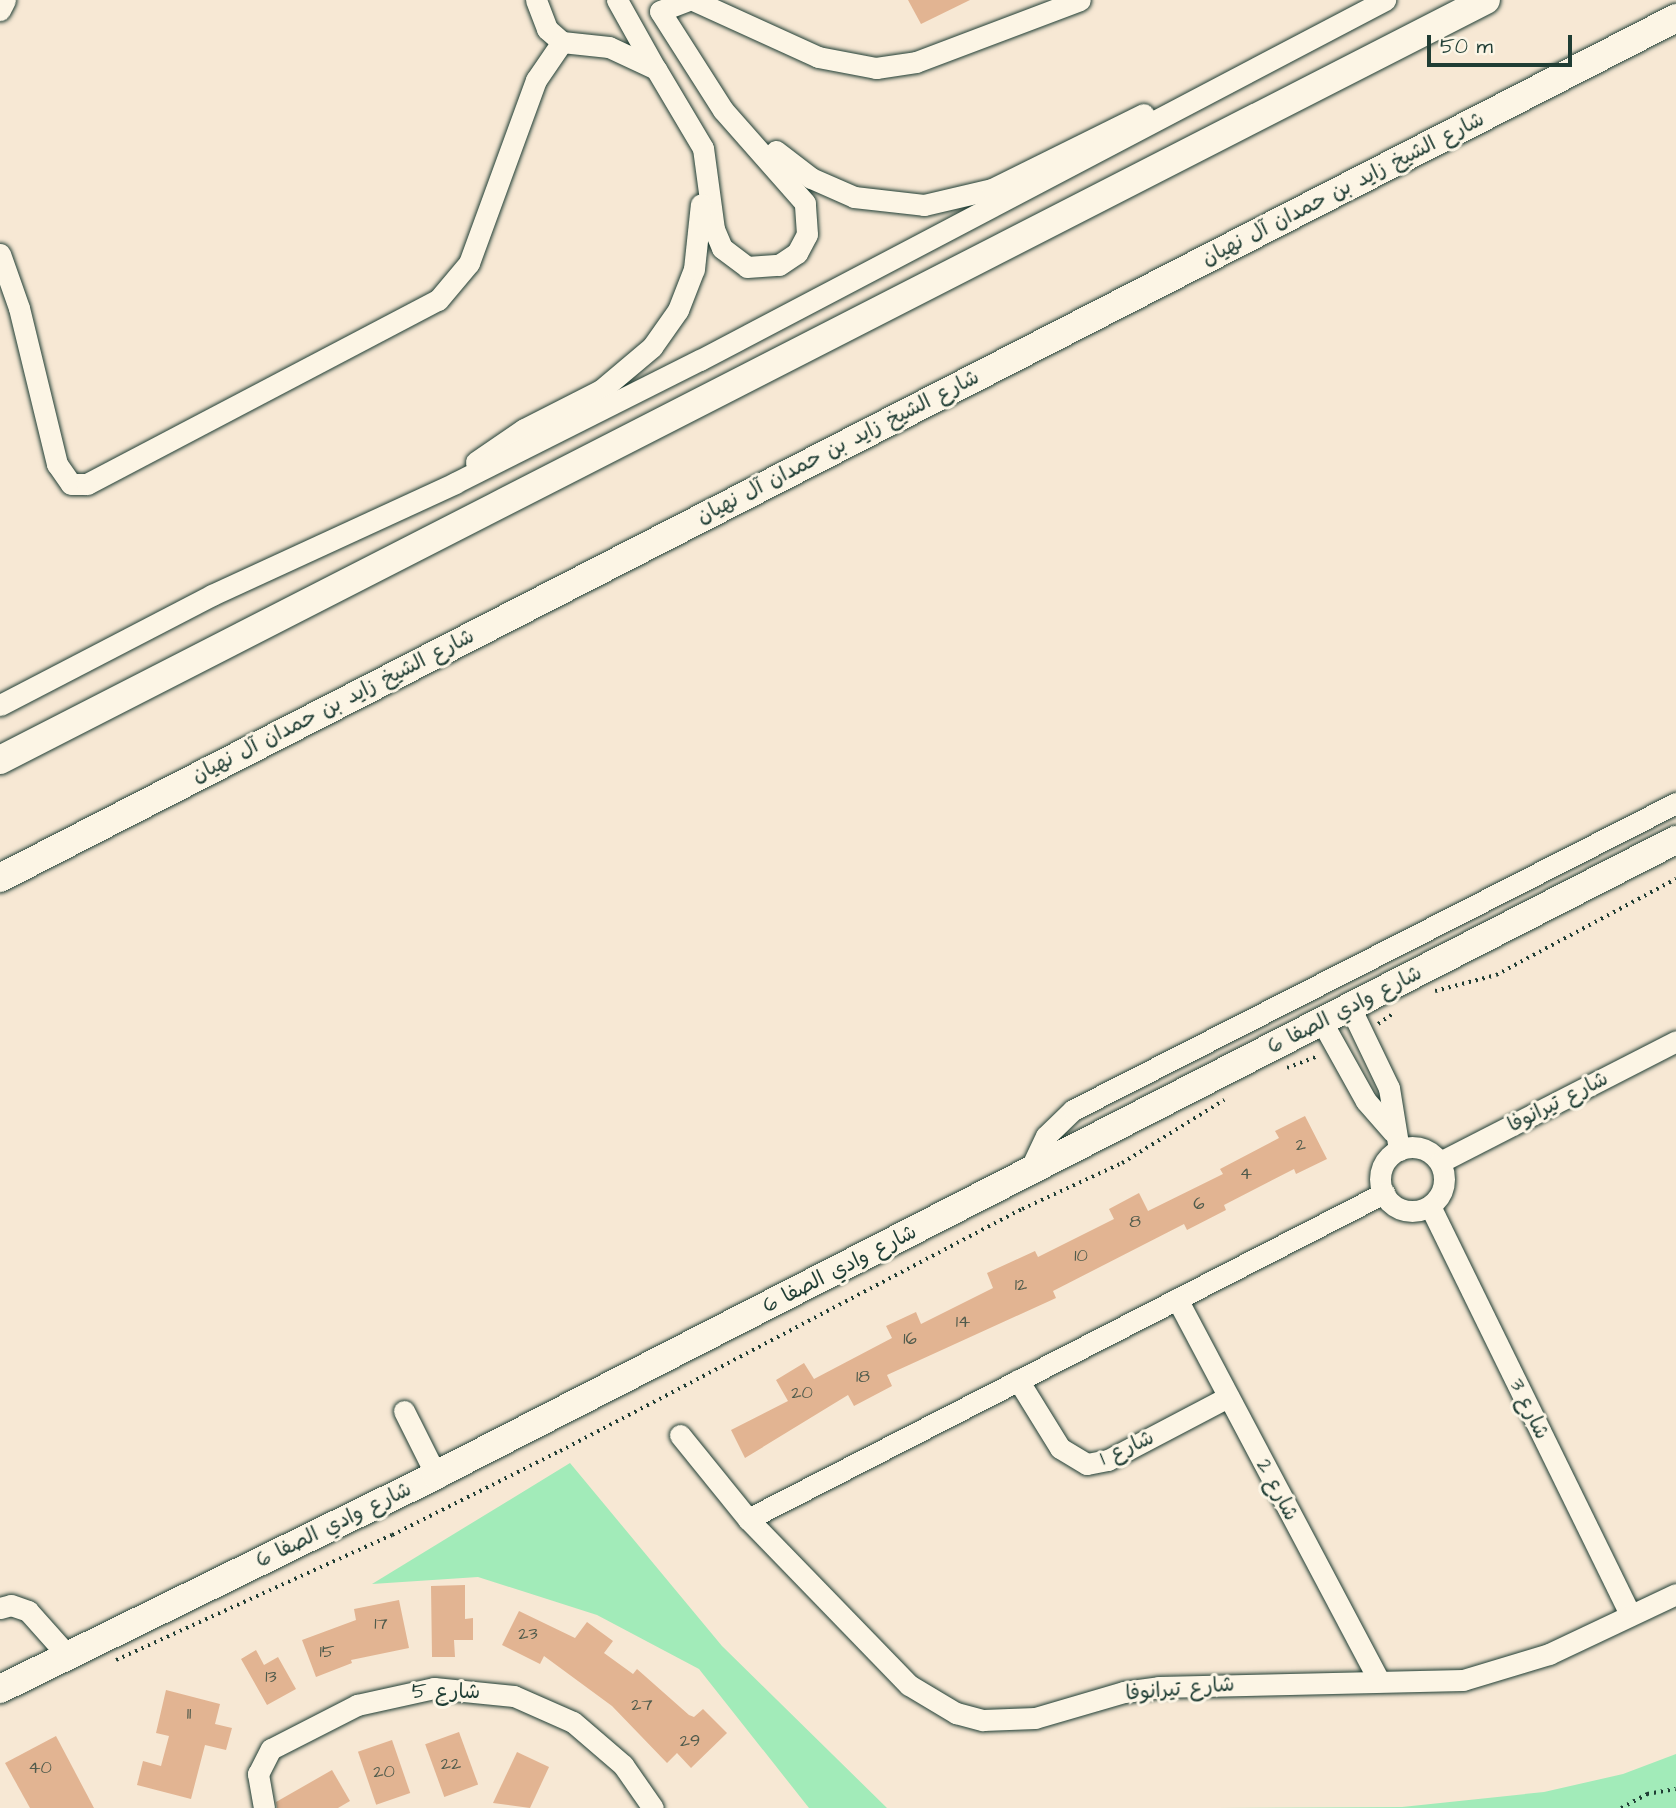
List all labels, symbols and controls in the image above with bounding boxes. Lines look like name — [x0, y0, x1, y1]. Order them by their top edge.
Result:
scale bar — [1431, 21, 1576, 65]
text: 50 m — [1440, 32, 1493, 61]
street label: شارع الشيخ زايد بن حمدان آل نهيان — [1198, 107, 1488, 271]
street label: شارع الشيخ زايد بن حمدان آل نهيان — [693, 365, 983, 529]
street label: شارع الشيخ زايد بن حمدان آل نهيان — [188, 624, 478, 788]
street label: شارع وادي الصفا 6 — [1264, 960, 1426, 1060]
street label: شارع تيرانوفا — [1504, 1066, 1612, 1138]
house number: 2 — [1296, 1134, 1306, 1156]
house number: 4 — [1240, 1163, 1252, 1185]
house number: 6 — [1193, 1193, 1205, 1215]
house number: 8 — [1129, 1211, 1141, 1233]
street label: شارع وادي الصفا 6 — [759, 1219, 921, 1319]
house number: 10 — [1074, 1245, 1088, 1267]
house number: 12 — [1015, 1274, 1027, 1296]
house number: 14 — [956, 1311, 970, 1333]
house number: 16 — [903, 1328, 917, 1350]
house number: 18 — [856, 1366, 870, 1388]
street label: شارع 3 — [1504, 1374, 1554, 1444]
house number: 20 — [791, 1382, 813, 1404]
street label: شارع 1 — [1096, 1425, 1158, 1471]
street label: شارع 2 — [1250, 1455, 1304, 1525]
street label: شارع وادي الصفا 6 — [252, 1477, 416, 1573]
house number: 17 — [374, 1613, 388, 1635]
house number: 23 — [518, 1623, 538, 1645]
house number: 15 — [319, 1641, 335, 1663]
house number: 13 — [265, 1666, 277, 1688]
street label: شارع تيرانوفا — [1125, 1672, 1235, 1706]
street label: شارع 5 — [412, 1679, 480, 1705]
house number: 27 — [631, 1694, 653, 1716]
house number: 11 — [187, 1703, 191, 1725]
house number: 29 — [680, 1730, 700, 1752]
house number: 22 — [441, 1753, 461, 1775]
house number: 40 — [28, 1757, 52, 1779]
house number: 20 — [373, 1761, 395, 1783]

